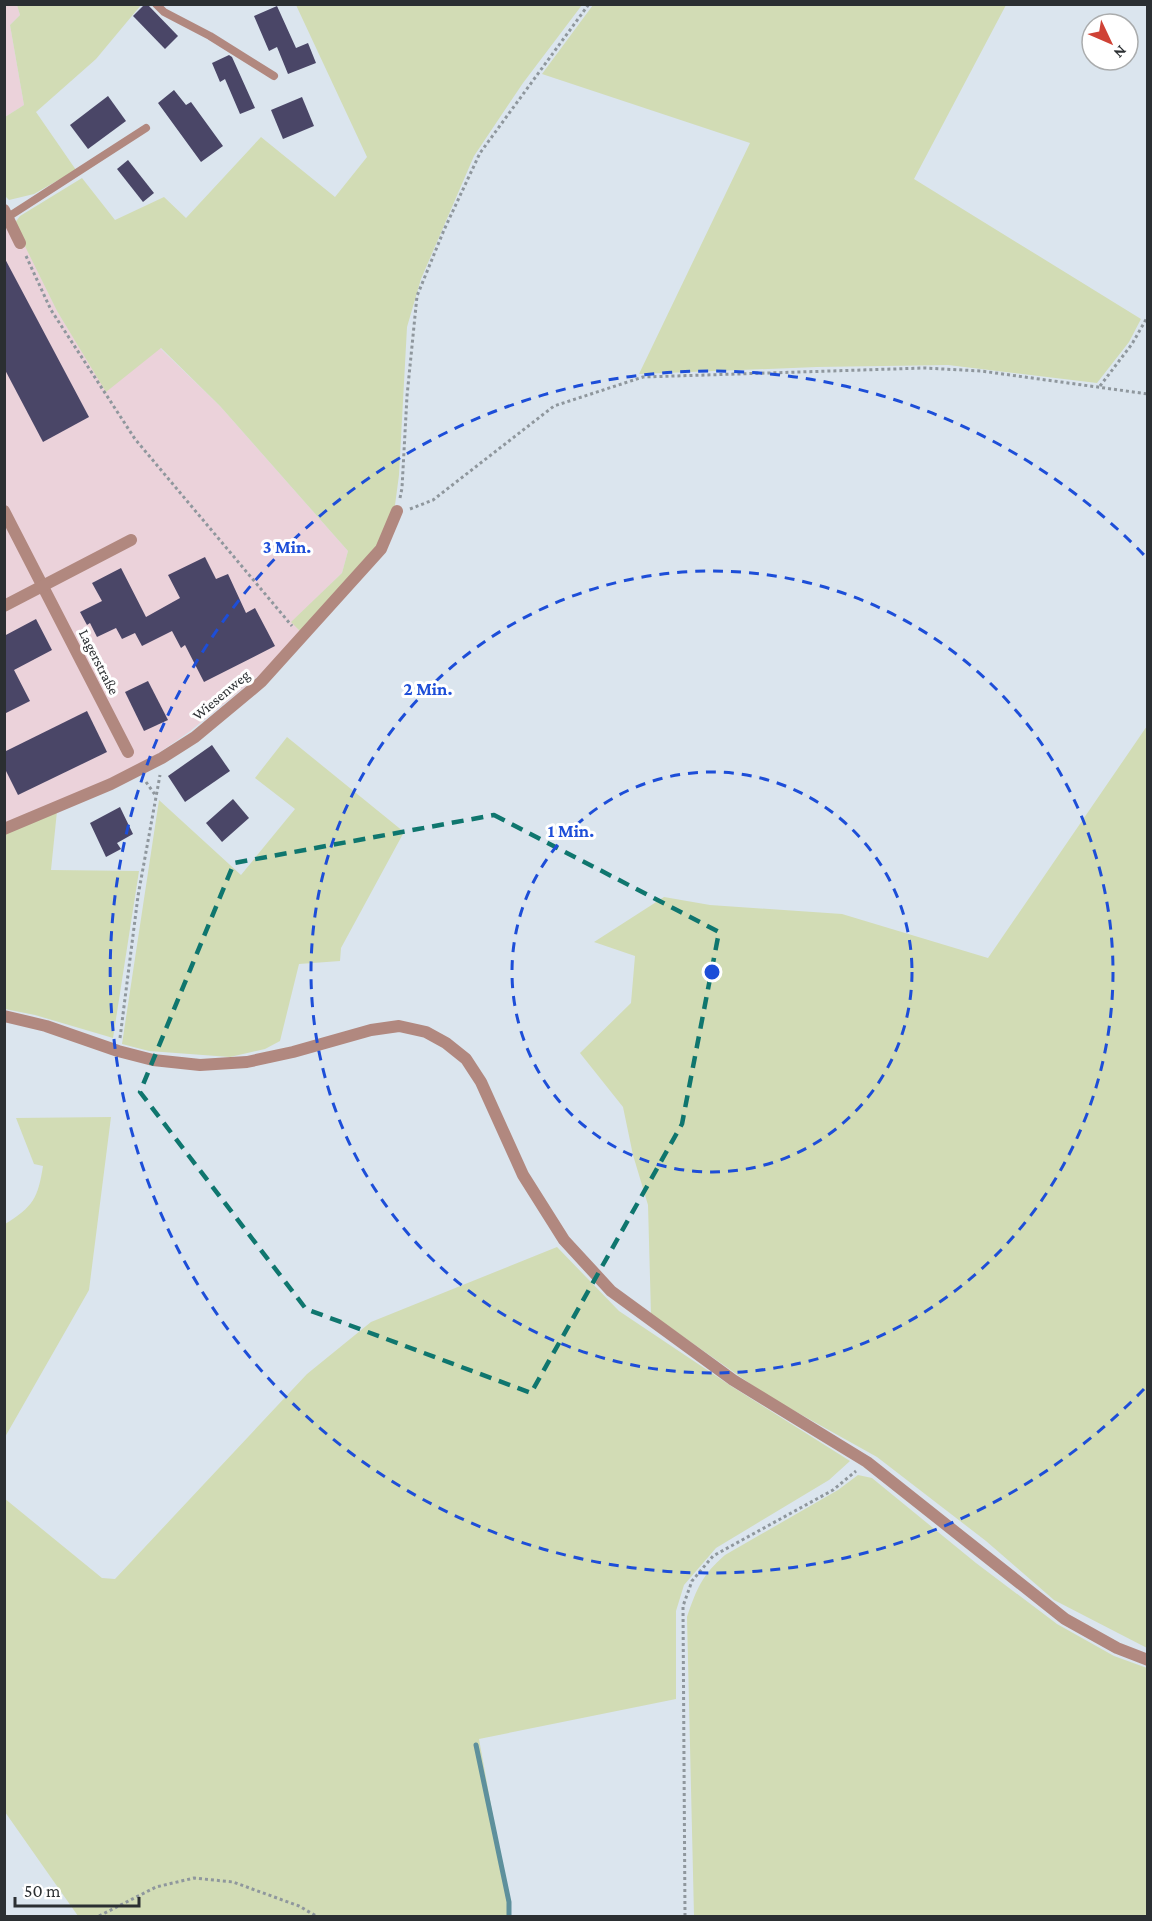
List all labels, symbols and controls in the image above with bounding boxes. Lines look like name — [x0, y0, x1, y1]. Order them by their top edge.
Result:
north arrow — [1080, 12, 1140, 72]
text: N — [1110, 42, 1130, 62]
text: 3 Min. — [263, 537, 311, 557]
street label: Lagerstraße — [75, 627, 122, 698]
street label: Wiesenweg — [189, 667, 253, 724]
text: 2 Min. — [404, 679, 452, 699]
text: 1 Min. — [548, 821, 594, 841]
centre of rings — [702, 962, 722, 982]
scale bar — [15, 1870, 140, 1908]
text: 50 m — [24, 1881, 61, 1901]

